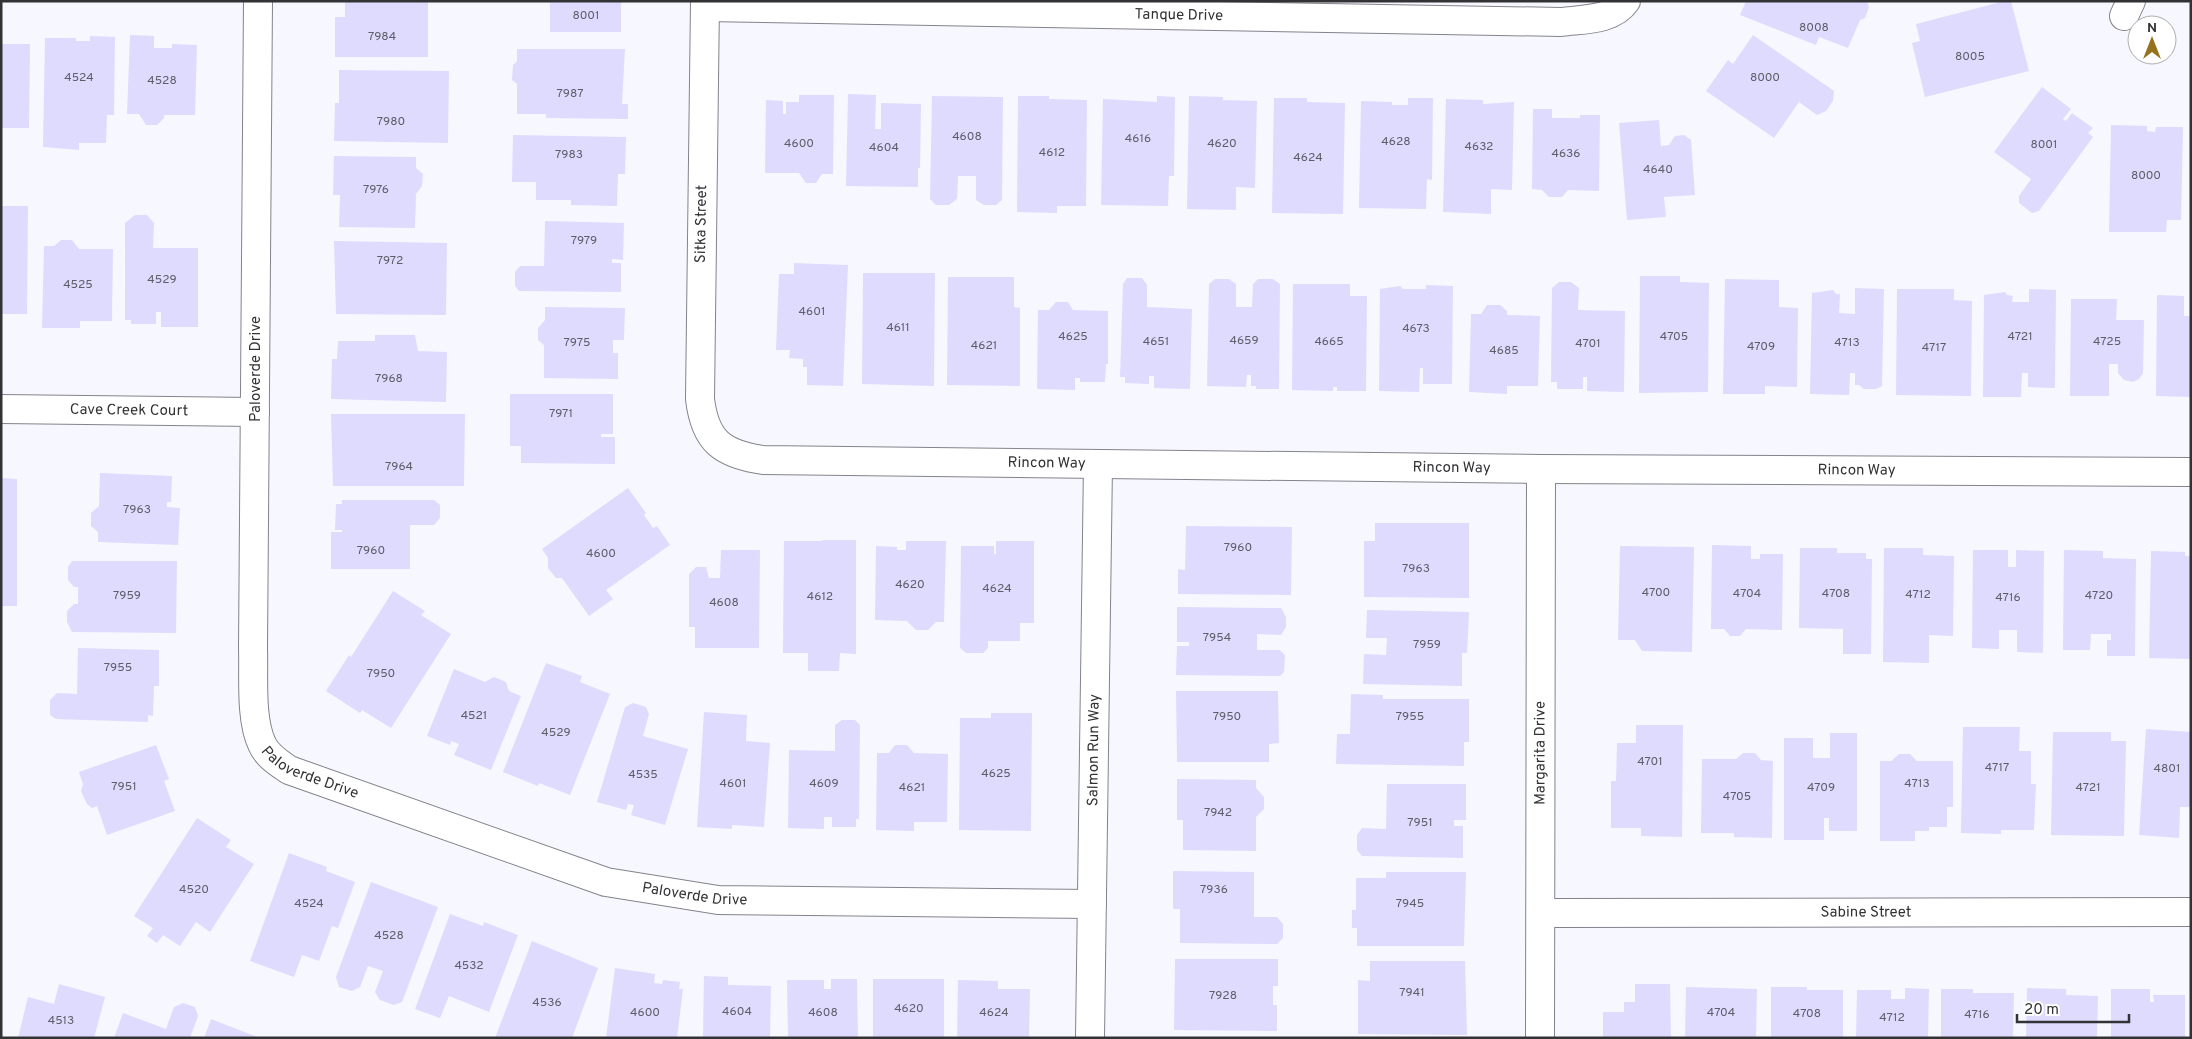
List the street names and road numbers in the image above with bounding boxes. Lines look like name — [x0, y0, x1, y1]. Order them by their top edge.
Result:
street label: Tanque Drive — [1134, 5, 1223, 26]
street label: Sitka Street — [692, 185, 712, 263]
street label: Paloverde Drive — [247, 316, 266, 422]
street label: Cave Creek Court — [70, 400, 188, 421]
street label: Rincon Way — [1007, 453, 1086, 473]
street label: Rincon Way — [1412, 458, 1491, 478]
street label: Rincon Way — [1818, 461, 1896, 480]
street label: Salmon Run Way — [1084, 694, 1104, 806]
street label: Margarita Drive — [1531, 701, 1550, 805]
street label: Paloverde Drive — [257, 743, 361, 803]
street label: Paloverde Drive — [641, 878, 747, 910]
street label: Sabine Street — [1821, 903, 1911, 922]

